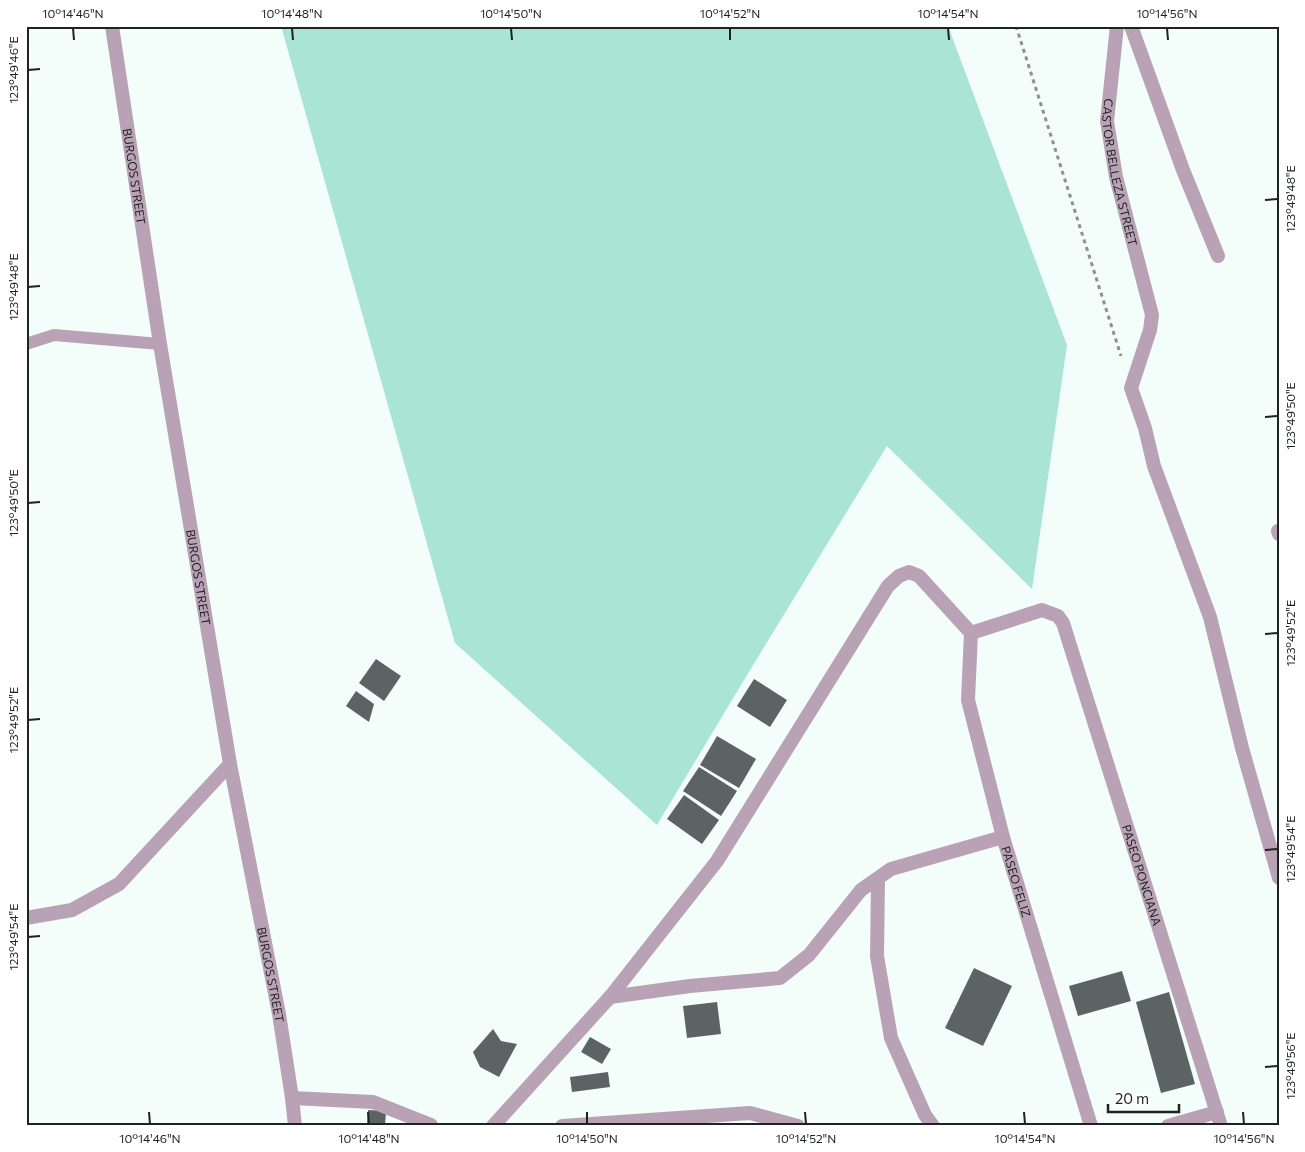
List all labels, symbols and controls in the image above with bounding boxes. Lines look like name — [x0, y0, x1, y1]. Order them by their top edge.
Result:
text: 10°14'46"N — [42, 6, 104, 20]
text: 10°14'48"N — [261, 6, 323, 20]
text: 10°14'50"N — [480, 6, 542, 20]
text: 10°14'52"N — [700, 6, 760, 20]
text: 10°14'54"N — [918, 6, 978, 20]
text: 10°14'56"N — [1136, 6, 1198, 20]
text: 123°49'46"E — [6, 36, 20, 104]
street label: CASTOR BELLEZA STREET — [1100, 98, 1141, 247]
street label: BURGOS STREET — [121, 127, 149, 226]
text: 123°49'48"E — [1283, 165, 1297, 233]
text: 123°49'48"E — [6, 253, 20, 321]
text: 123°49'50"E — [1283, 382, 1297, 450]
text: 123°49'50"E — [6, 469, 20, 537]
street label: BURGOS STREET — [184, 528, 214, 626]
text: 123°49'52"E — [1283, 600, 1297, 666]
text: 123°49'52"E — [6, 687, 20, 753]
text: 123°49'54"E — [1283, 816, 1297, 882]
street label: PASEO PONCIANA — [1120, 823, 1165, 927]
street label: PASEO FELIZ — [999, 844, 1034, 919]
text: 123°49'54"E — [6, 904, 20, 970]
street label: BURGOS STREET — [255, 926, 287, 1024]
text: 123°49'56"E — [1283, 1033, 1297, 1099]
scale bar — [1108, 1082, 1179, 1114]
text: 20 m — [1115, 1089, 1149, 1107]
text: 10°14'46"N — [119, 1131, 181, 1145]
text: 10°14'48"N — [338, 1131, 400, 1145]
text: 10°14'50"N — [556, 1131, 618, 1145]
text: 10°14'52"N — [776, 1131, 836, 1145]
text: 10°14'54"N — [995, 1131, 1055, 1145]
text: 10°14'56"N — [1213, 1131, 1275, 1145]

